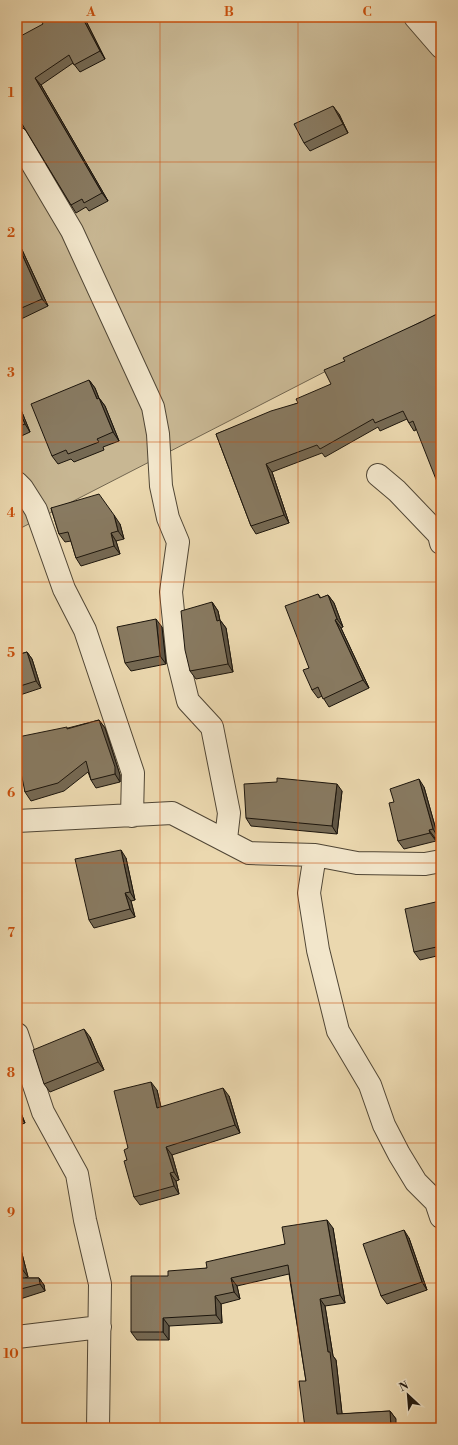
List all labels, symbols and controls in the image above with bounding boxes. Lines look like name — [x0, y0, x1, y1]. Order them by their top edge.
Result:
text: A — [85, 4, 96, 20]
text: B — [224, 4, 234, 20]
text: C — [362, 4, 372, 20]
text: 1 — [8, 85, 15, 101]
text: 2 — [7, 225, 15, 241]
text: 3 — [7, 365, 15, 381]
text: 4 — [7, 505, 16, 521]
text: 5 — [7, 645, 15, 661]
text: 6 — [7, 785, 15, 801]
text: 7 — [7, 925, 15, 941]
text: 8 — [7, 1065, 15, 1081]
text: 9 — [7, 1205, 15, 1221]
text: 10 — [3, 1346, 19, 1362]
north arrow — [388, 1375, 428, 1415]
text: N — [397, 1379, 411, 1395]

